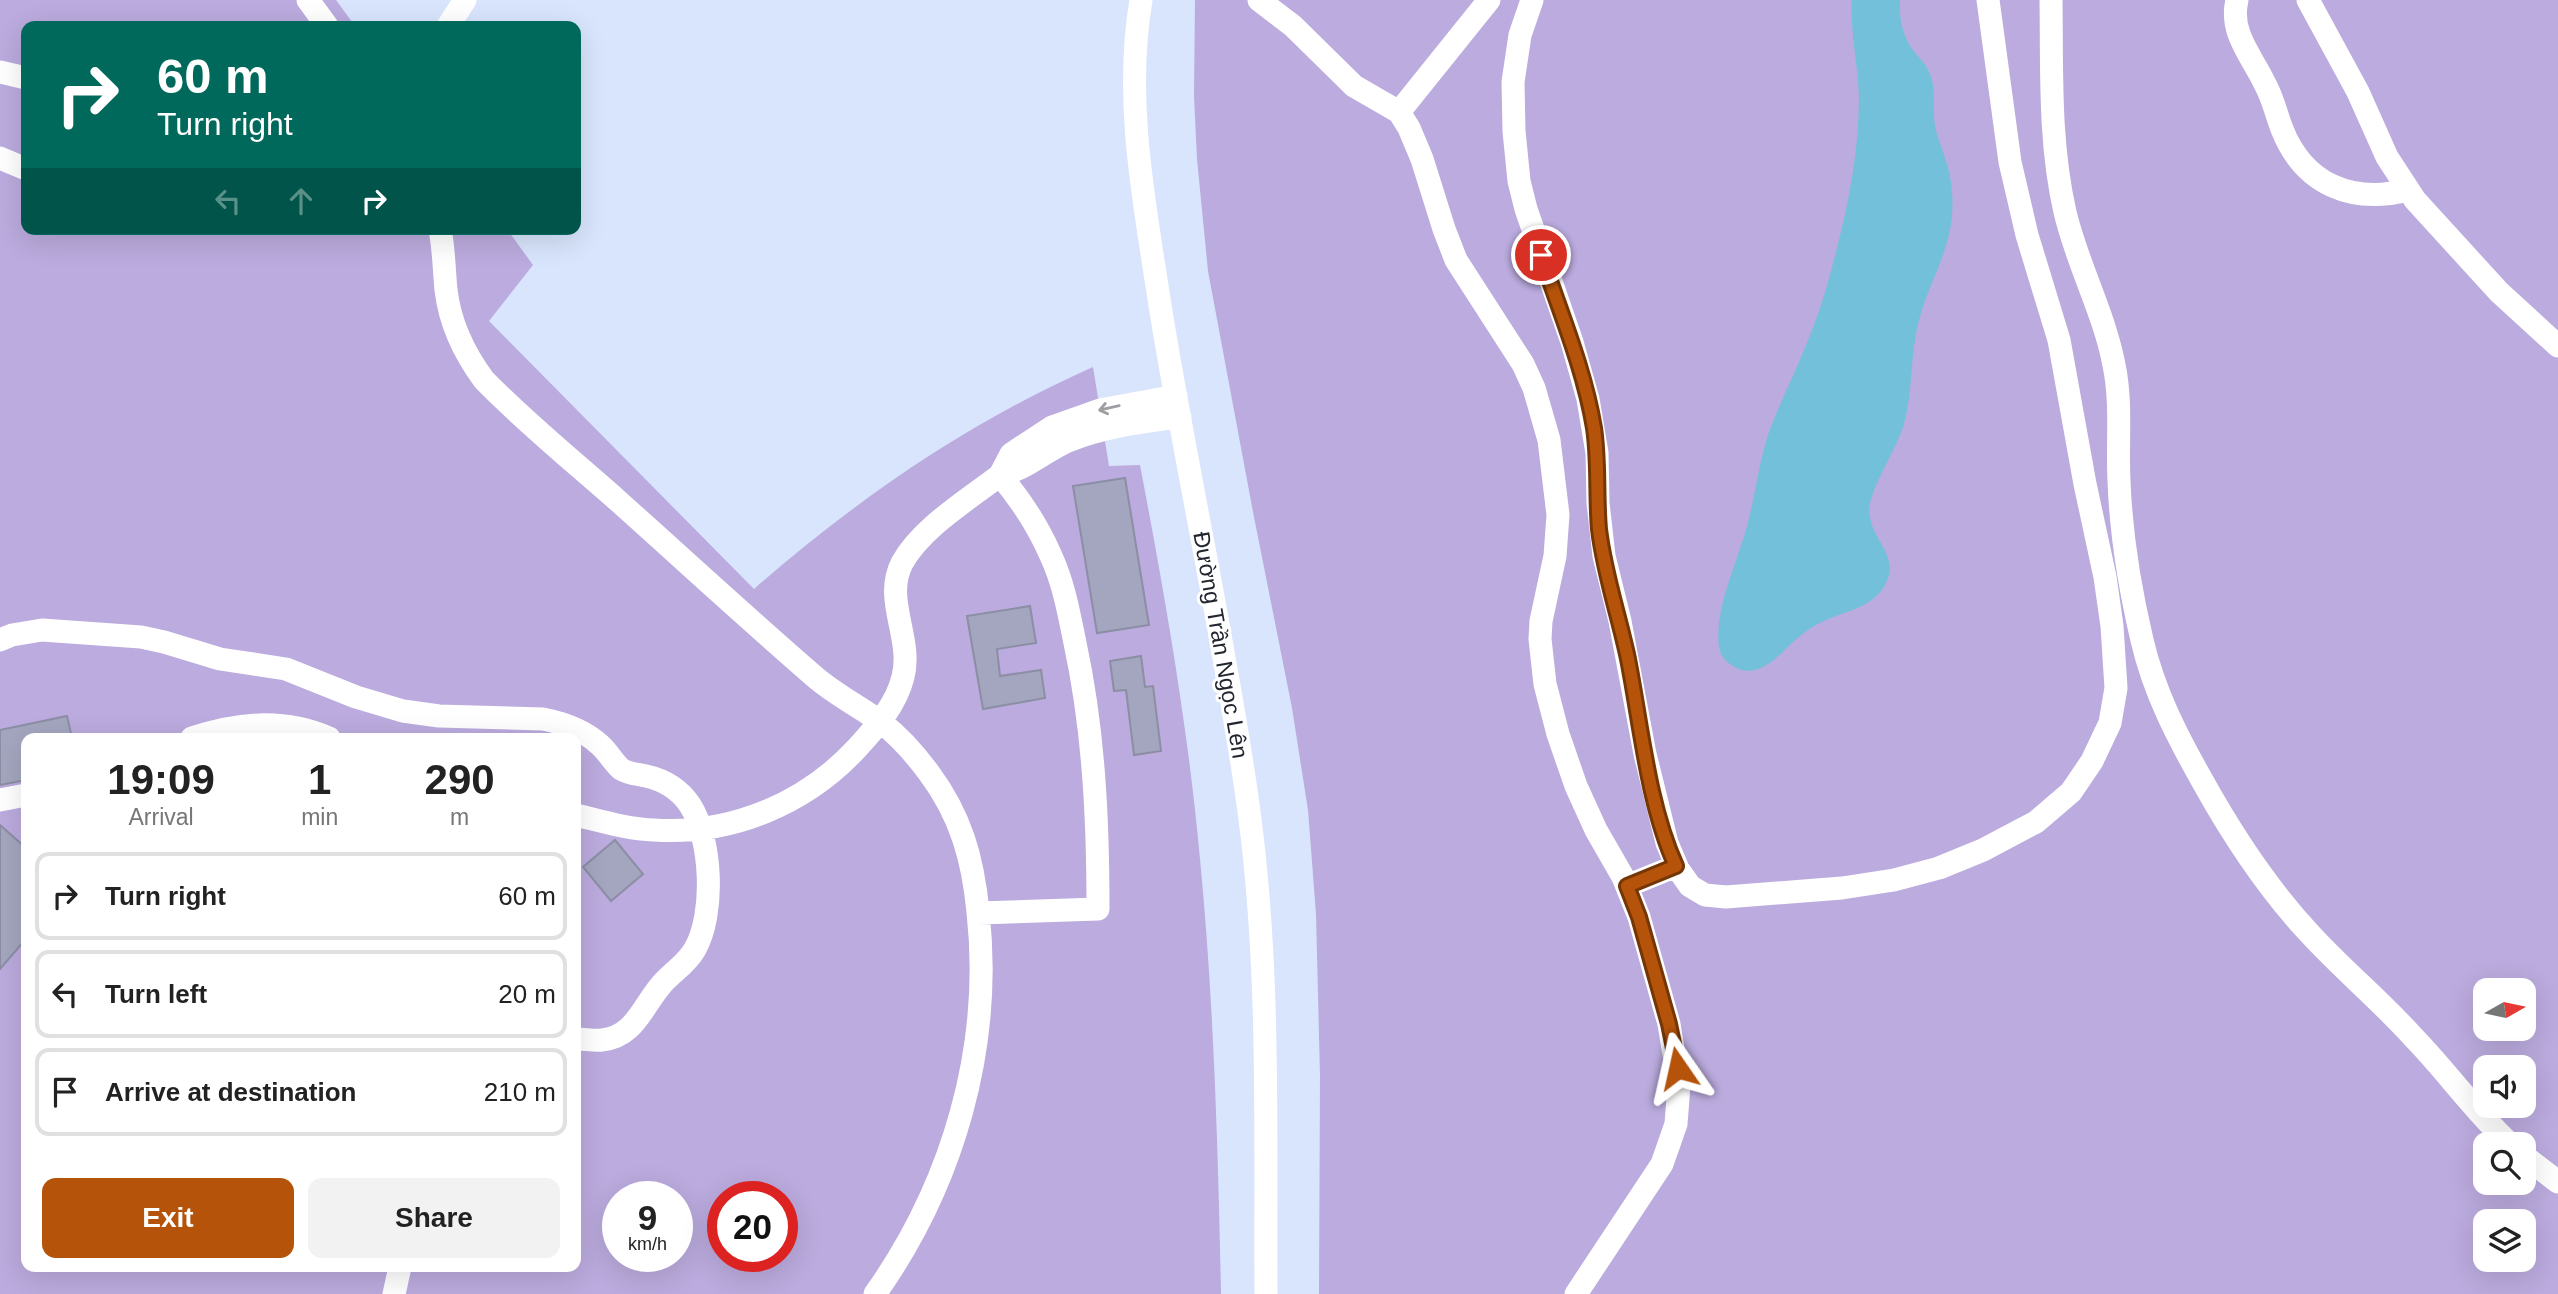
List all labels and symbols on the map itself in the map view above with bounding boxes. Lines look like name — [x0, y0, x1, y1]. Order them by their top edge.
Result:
pin — [1511, 225, 1571, 285]
one-way arrow — [1098, 402, 1121, 415]
street label: Đường Trần Ngọc Lên — [1188, 530, 1254, 760]
north arrow — [2473, 978, 2536, 1041]
position arrow — [1641, 1031, 1715, 1105]
speed limit sign: 20 — [707, 1181, 798, 1272]

